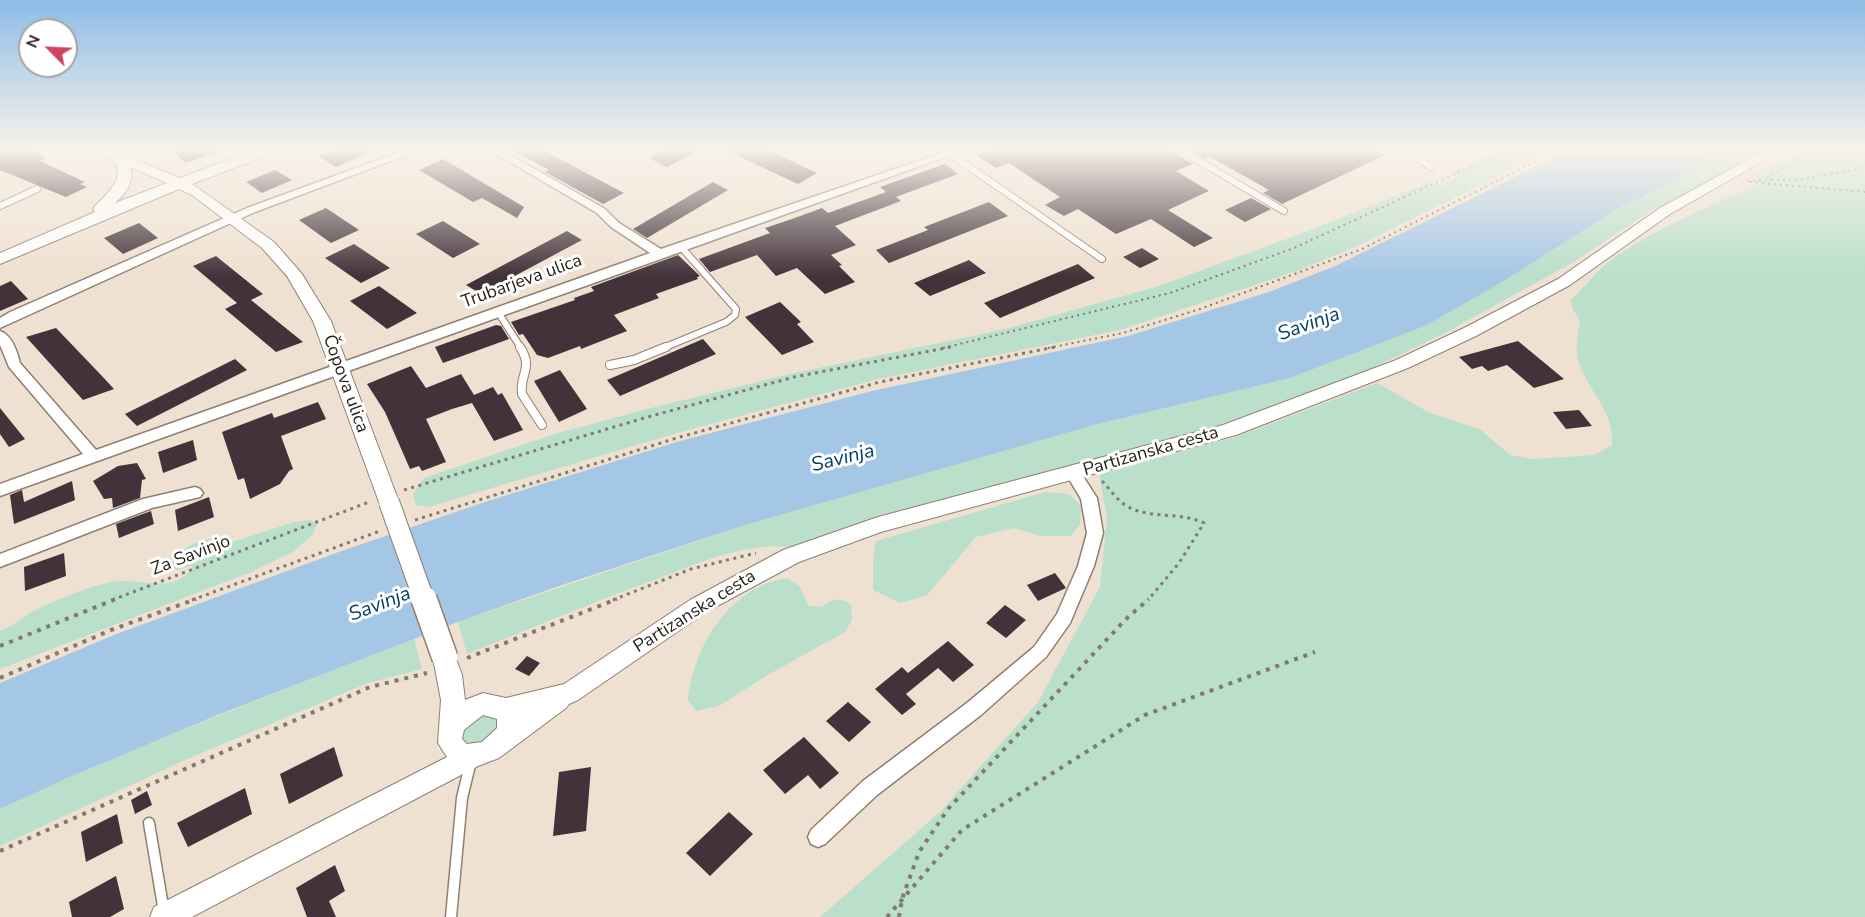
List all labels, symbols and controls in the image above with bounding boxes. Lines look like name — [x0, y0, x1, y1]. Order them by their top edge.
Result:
north arrow — [18, 18, 78, 78]
text: N — [21, 32, 46, 51]
street label: Trubarjeva ulica — [459, 250, 585, 314]
water label: Savinja — [1275, 303, 1343, 347]
street label: Čopova ulica — [317, 332, 373, 436]
street label: Partizanska cesta — [1081, 422, 1221, 482]
water label: Savinja — [809, 440, 877, 478]
street label: Za Savinjo — [148, 531, 234, 581]
street label: Partizanska cesta — [630, 566, 760, 658]
water label: Savinja — [346, 582, 414, 628]

